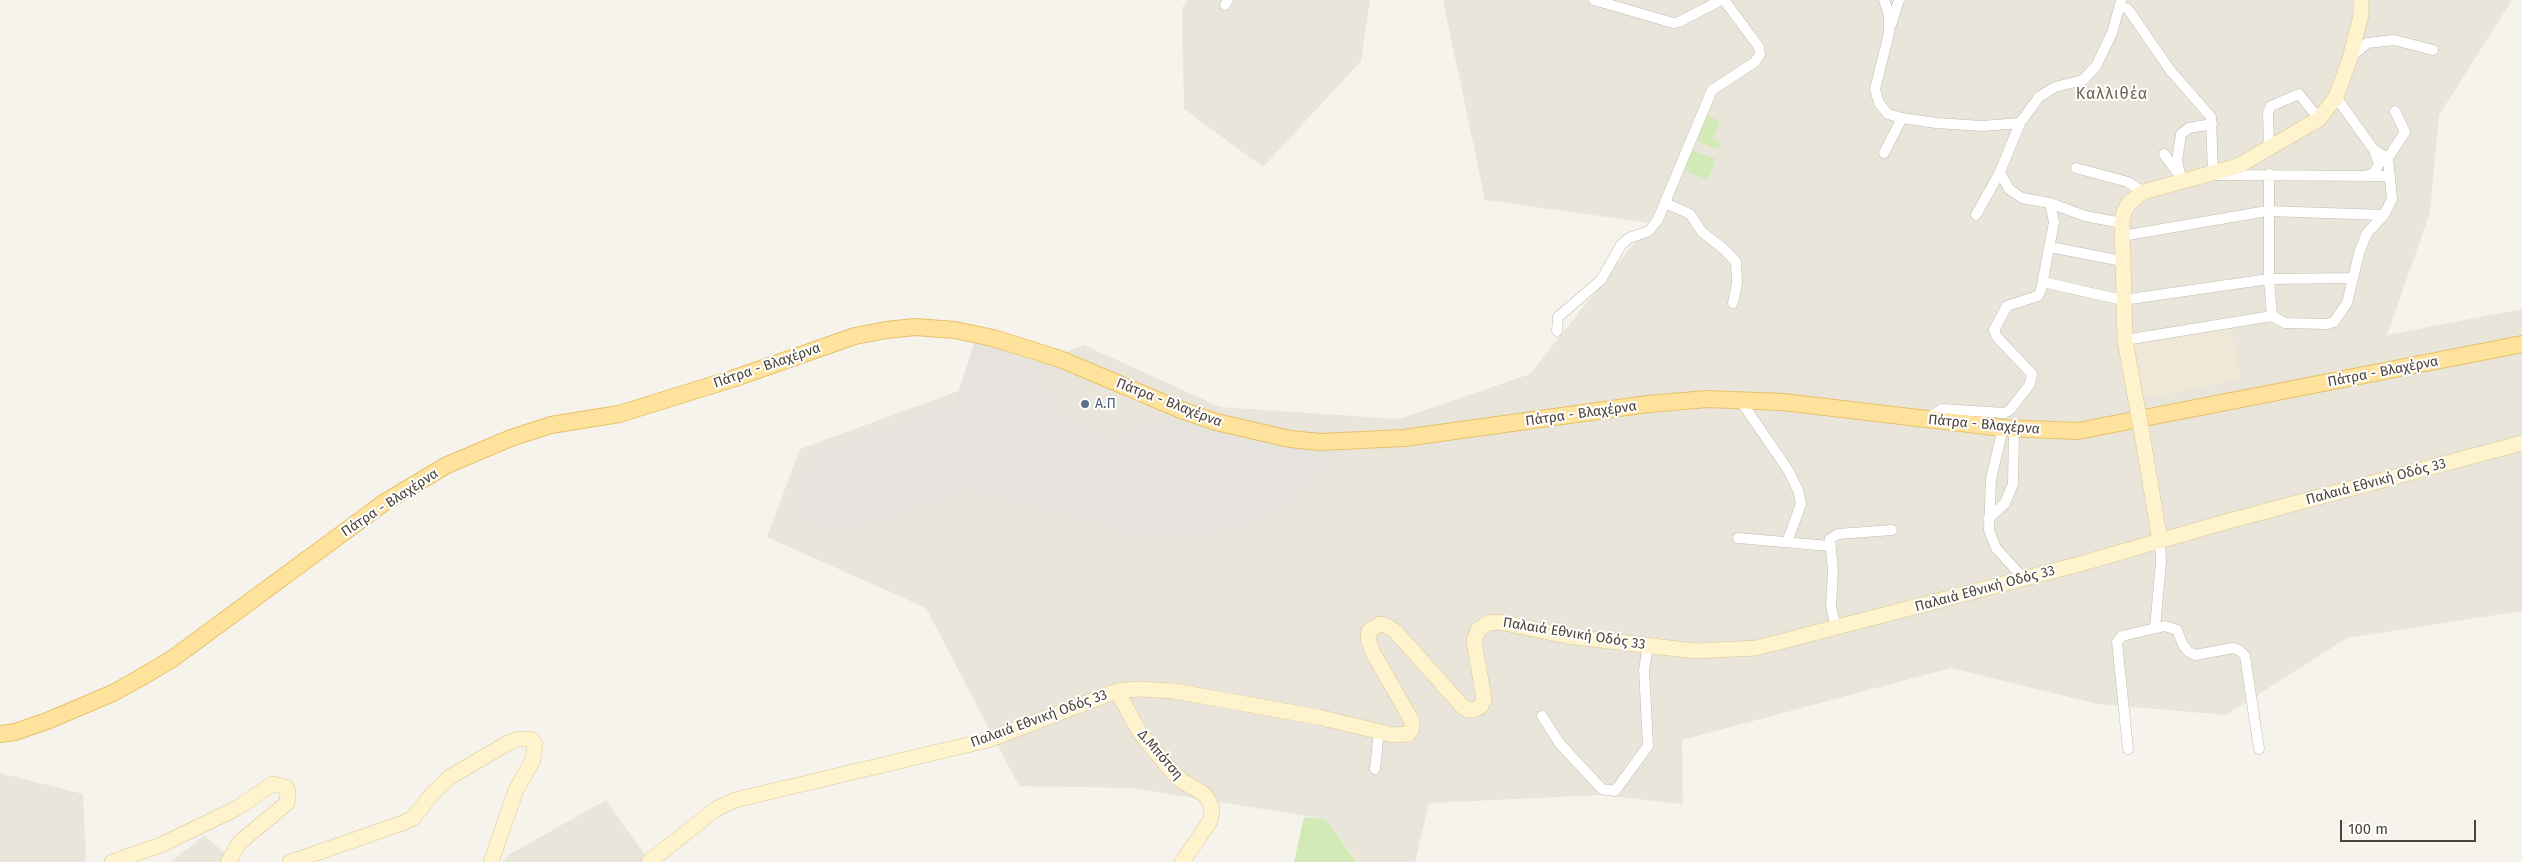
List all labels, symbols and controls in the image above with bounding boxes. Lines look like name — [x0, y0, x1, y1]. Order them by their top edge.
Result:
district label: Καλλιθέα — [2075, 85, 2149, 105]
street label: Πάτρα - Βλαχέρνα — [711, 340, 823, 392]
street label: Πάτρα - Βλαχέρνα — [2326, 353, 2440, 391]
street label: Πάτρα - Βλαχέρνα — [1114, 375, 1224, 431]
place label: Α.Π — [1095, 396, 1116, 412]
marker: Α.Π — [1079, 398, 1091, 410]
street label: Πάτρα - Βλαχέρνα — [1524, 398, 1638, 430]
street label: Πάτρα - Βλαχέρνα — [1927, 412, 2041, 438]
street label: Παλαιά Εθνική Οδός 33 — [2304, 455, 2448, 509]
street label: Πάτρα - Βλαχέρνα — [338, 465, 442, 541]
street label: Παλαιά Εθνική Οδός 33 — [1913, 562, 2057, 616]
street label: Παλαιά Εθνική Οδός 33 — [1501, 614, 1647, 654]
street label: Παλαιά Εθνική Οδός 33 — [968, 686, 1110, 752]
street label: Δ.Μπότση — [1134, 727, 1186, 783]
scale bar — [2342, 810, 2478, 842]
text: 100 m — [2348, 820, 2388, 838]

